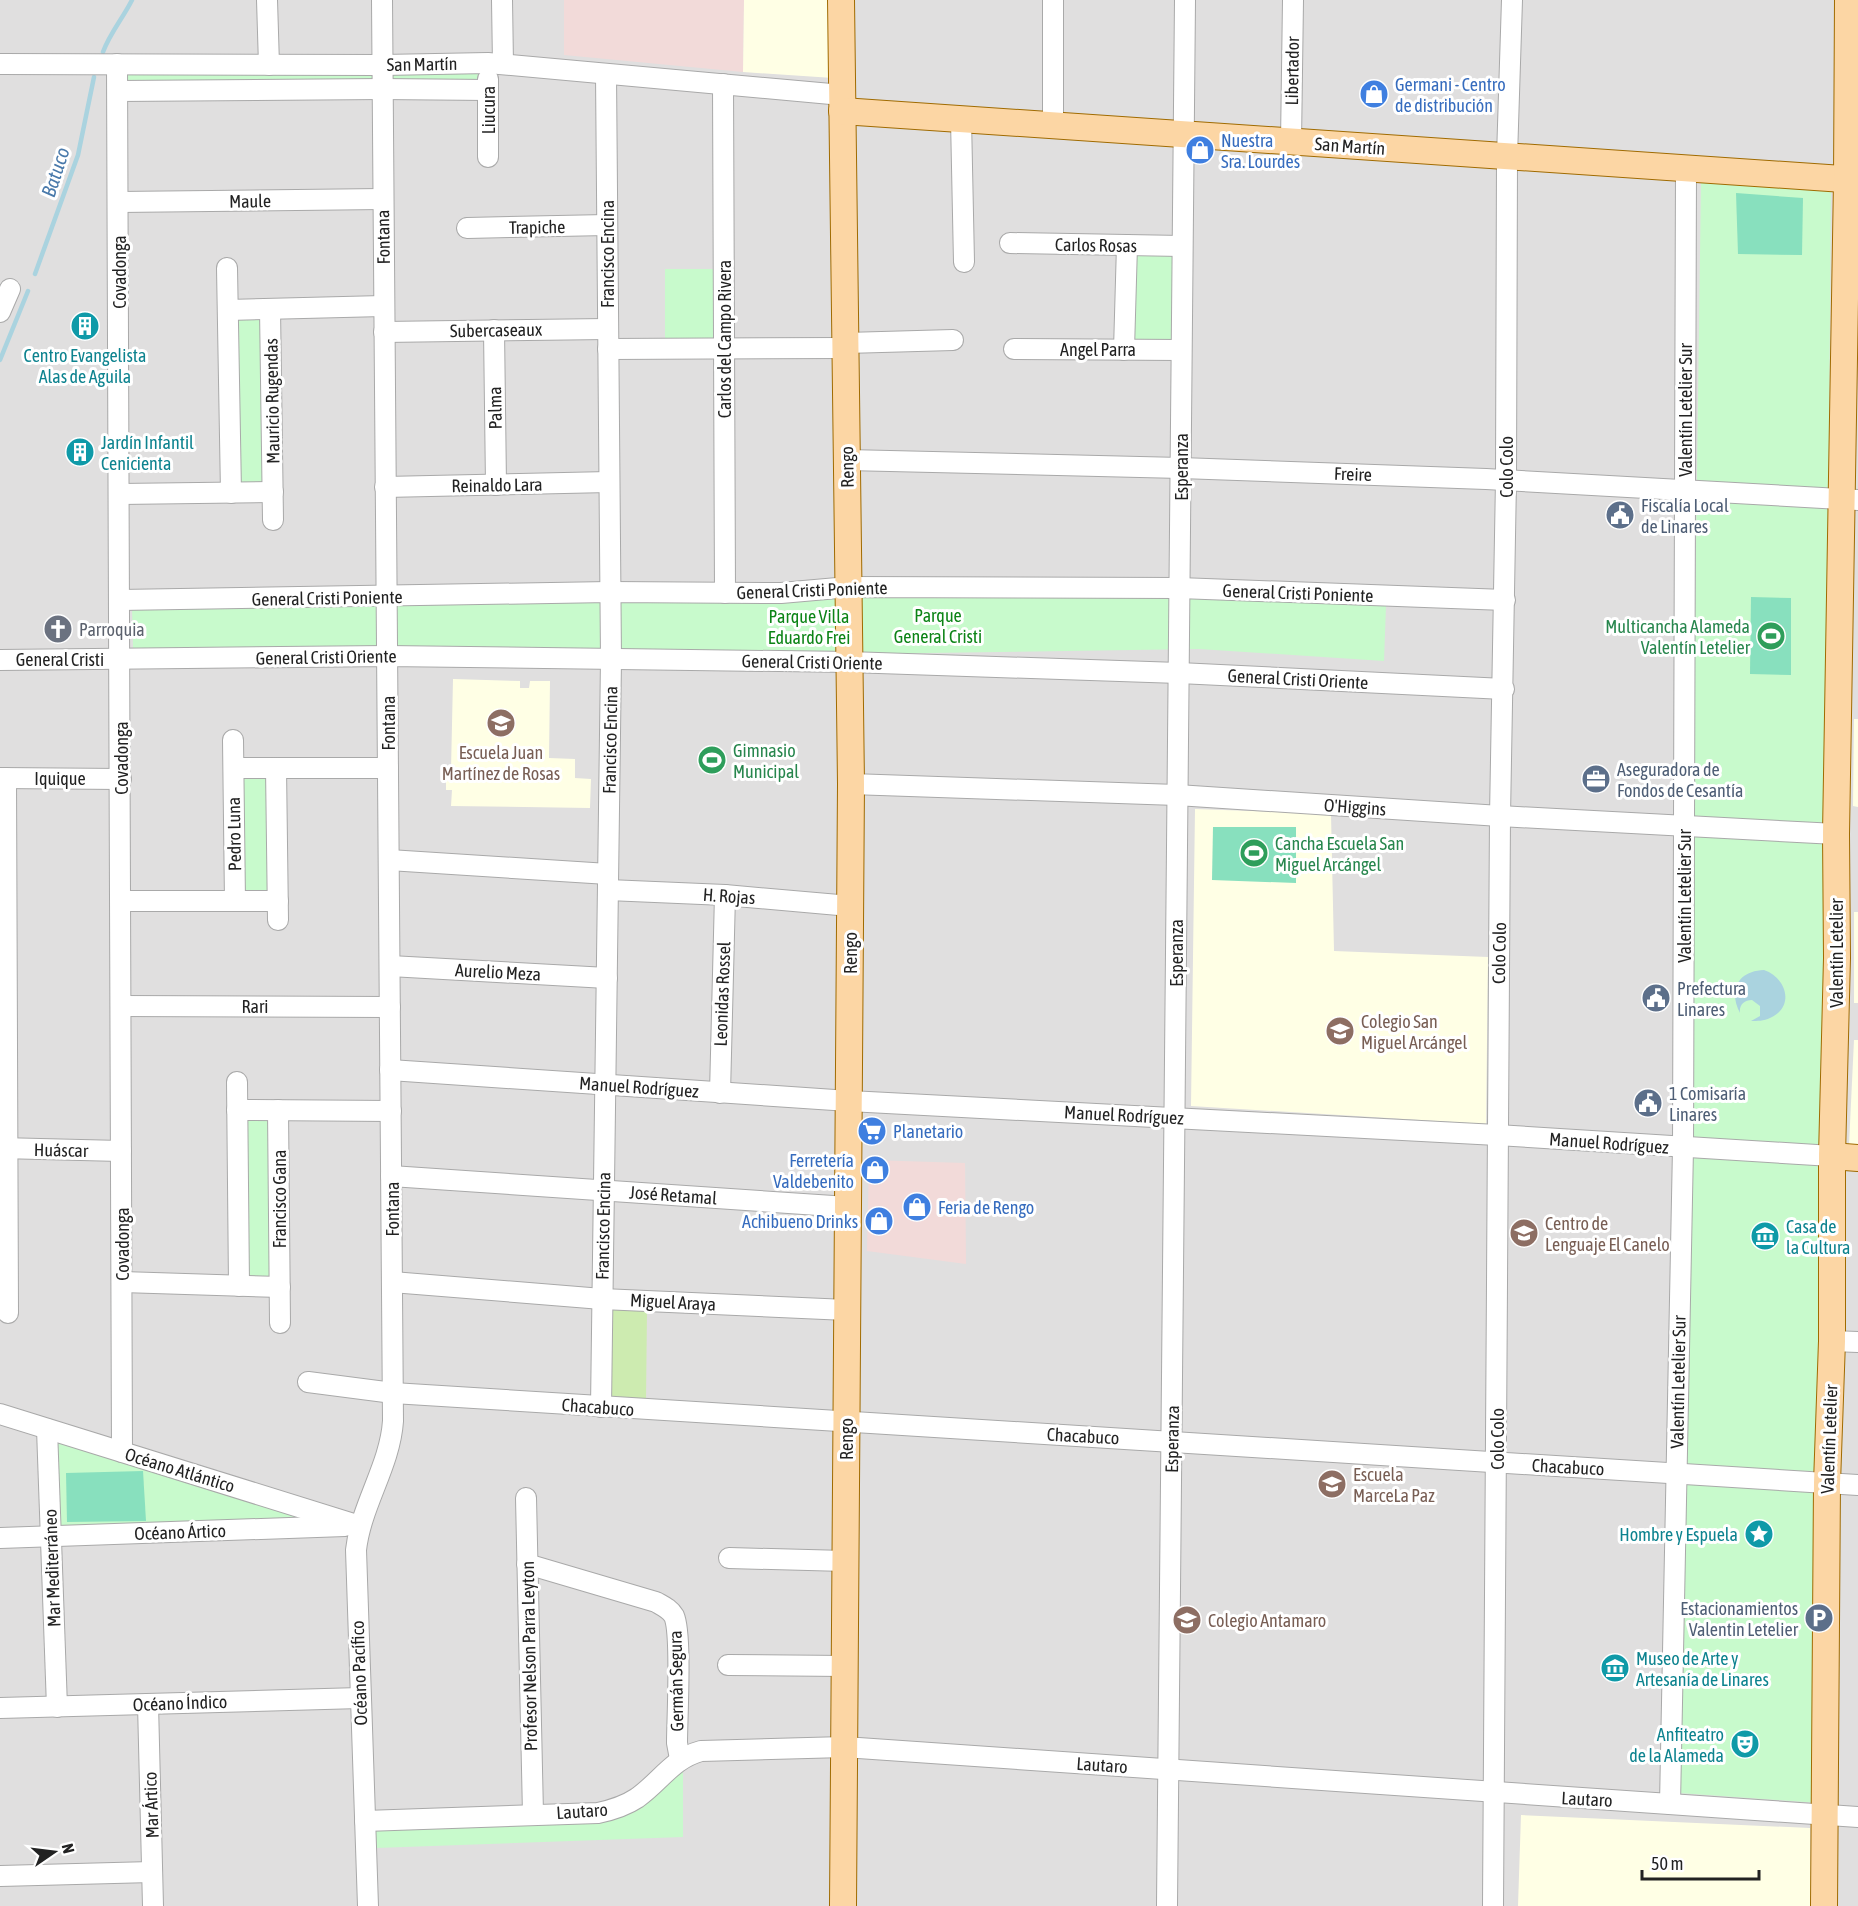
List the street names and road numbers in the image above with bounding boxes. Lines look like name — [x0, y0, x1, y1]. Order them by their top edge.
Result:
street label: Libertador — [1281, 36, 1303, 106]
street label: San Martín — [386, 53, 458, 75]
street label: Liucura — [478, 86, 499, 134]
street label: San Martín — [1314, 133, 1386, 159]
street label: Maule — [229, 190, 271, 212]
street label: Francisco Encina — [597, 200, 618, 308]
street label: Fontana — [372, 209, 394, 265]
street label: Trapiche — [509, 216, 565, 238]
street label: Carlos Rosas — [1055, 234, 1137, 256]
street label: Covadonga — [109, 235, 130, 309]
street label: Carlos del Campo Rivera — [714, 260, 735, 418]
street label: Subercaseaux — [450, 319, 542, 341]
street label: Mauricio Rugendas — [260, 338, 284, 464]
street label: Angel Parra — [1060, 339, 1136, 360]
street label: Valentín Letelier Sur — [1675, 343, 1696, 477]
street label: Palma — [484, 386, 506, 430]
street label: Esperanza — [1171, 433, 1192, 501]
street label: Colo Colo — [1496, 436, 1517, 498]
street label: Rengo — [836, 446, 858, 488]
street label: Freire — [1334, 463, 1372, 485]
street label: Reinaldo Lara — [451, 474, 543, 496]
street label: General Cristi Poniente — [736, 577, 888, 603]
street label: General Cristi Poniente — [1222, 580, 1374, 606]
street label: General Cristi Poniente — [251, 586, 403, 610]
street label: General Cristi Oriente — [255, 645, 397, 669]
street label: General Cristi — [16, 649, 104, 670]
street label: General Cristi Oriente — [741, 650, 883, 674]
street label: General Cristi Oriente — [1227, 665, 1369, 693]
street label: Francisco Encina — [599, 686, 621, 794]
street label: Fontana — [378, 696, 399, 750]
street label: Covadonga — [111, 721, 132, 795]
street label: Iquique — [34, 768, 86, 789]
street label: O'Higgins — [1323, 794, 1387, 820]
street label: Pedro Luna — [223, 797, 245, 871]
street label: Valentín Letelier Sur — [1674, 829, 1695, 963]
street label: H. Rojas — [702, 884, 756, 908]
street label: Valentín Letelier — [1826, 898, 1847, 1008]
street label: Esperanza — [1166, 919, 1187, 987]
street label: Colo Colo — [1488, 922, 1510, 984]
street label: Rengo — [840, 932, 861, 974]
street label: Leonidas Rossel — [710, 941, 734, 1047]
street label: Aurelio Meza — [455, 959, 541, 985]
street label: Rari — [242, 996, 268, 1017]
street label: Manuel Rodríguez — [579, 1072, 700, 1102]
street label: Manuel Rodríguez — [1064, 1101, 1185, 1129]
street label: Manuel Rodríguez — [1549, 1128, 1670, 1158]
street label: Huáscar — [34, 1139, 89, 1161]
street label: Francisco Gana — [269, 1150, 290, 1248]
street label: Francisco Encina — [592, 1172, 614, 1280]
street label: José Retamal — [628, 1181, 718, 1209]
street label: Fontana — [382, 1182, 403, 1236]
street label: Covadonga — [112, 1207, 133, 1281]
street label: Miguel Araya — [630, 1289, 716, 1315]
street label: Valentín Letelier Sur — [1666, 1314, 1690, 1449]
street label: Valentín Letelier — [1817, 1383, 1841, 1494]
street label: Chacabuco — [561, 1394, 635, 1420]
street label: Esperanza — [1161, 1405, 1183, 1473]
street label: Colo Colo — [1487, 1408, 1508, 1470]
street label: Rengo — [836, 1418, 857, 1460]
street label: Chacabuco — [1046, 1424, 1120, 1448]
street label: Océano Atlántico — [123, 1443, 237, 1497]
street label: Chacabuco — [1531, 1455, 1605, 1479]
street label: Mar Mediterráneo — [39, 1509, 65, 1627]
street label: Océano Ártico — [134, 1520, 226, 1544]
street label: Profesor Nelson Parra Leyton — [517, 1561, 541, 1751]
street label: Océano Pacífico — [347, 1620, 371, 1726]
street label: Germán Segura — [665, 1630, 687, 1732]
street label: Océano Índico — [132, 1691, 228, 1715]
street label: Lautaro — [1076, 1753, 1128, 1777]
street label: Mar Ártico — [139, 1771, 163, 1839]
street label: Lautaro — [1561, 1787, 1613, 1811]
street label: Lautaro — [556, 1799, 608, 1823]

